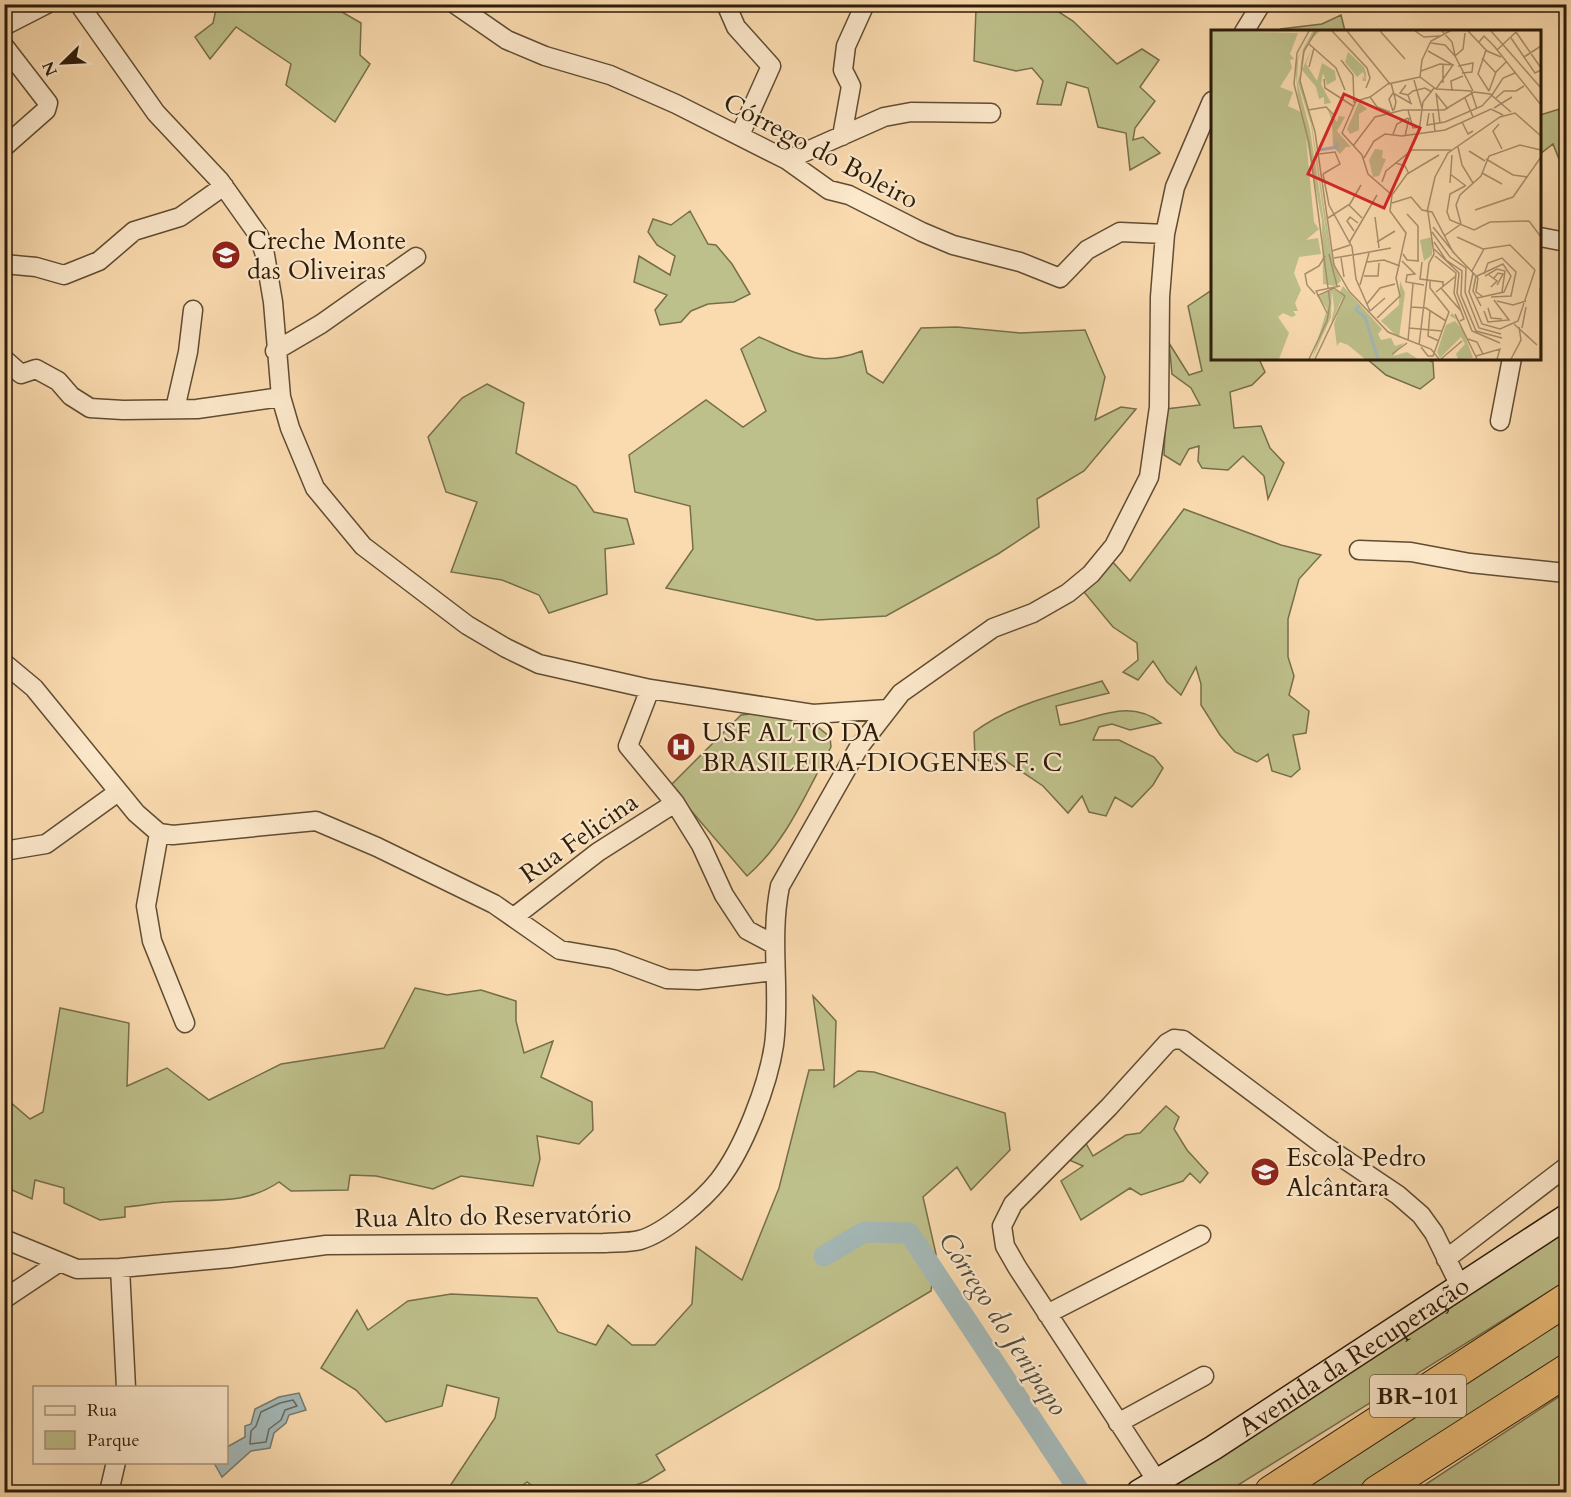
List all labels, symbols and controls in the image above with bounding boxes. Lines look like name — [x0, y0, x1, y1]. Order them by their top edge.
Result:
inset map — [1211, 30, 1541, 360]
north arrow — [33, 33, 93, 93]
text: N — [37, 58, 63, 80]
street label: Córrego do Boleiro — [717, 85, 925, 217]
place label: Creche Monte das Oliveiras — [247, 223, 406, 288]
school or university icon: Creche Monte das Oliveiras — [210, 239, 242, 271]
place label: USF ALTO DA BRASILEIRA-DIOGENES F. C — [702, 715, 1062, 780]
hospital icon: USF ALTO DA BRASILEIRA-DIOGENES F. C — [665, 731, 697, 763]
street label: Rua Felicina — [513, 785, 645, 891]
place label: Escola Pedro Alcântara — [1286, 1140, 1426, 1205]
school or university icon: Escola Pedro Alcântara — [1249, 1156, 1281, 1188]
street label: Rua Alto do Reservatório — [354, 1196, 632, 1236]
water label: Córrego do Jenipapo — [930, 1225, 1077, 1423]
street label: Avenida da Recuperação — [1231, 1268, 1476, 1444]
road number: BR-101 — [1370, 1375, 1466, 1417]
legend — [33, 1386, 228, 1464]
text: Rua — [87, 1398, 117, 1423]
text: Parque — [87, 1428, 140, 1453]

